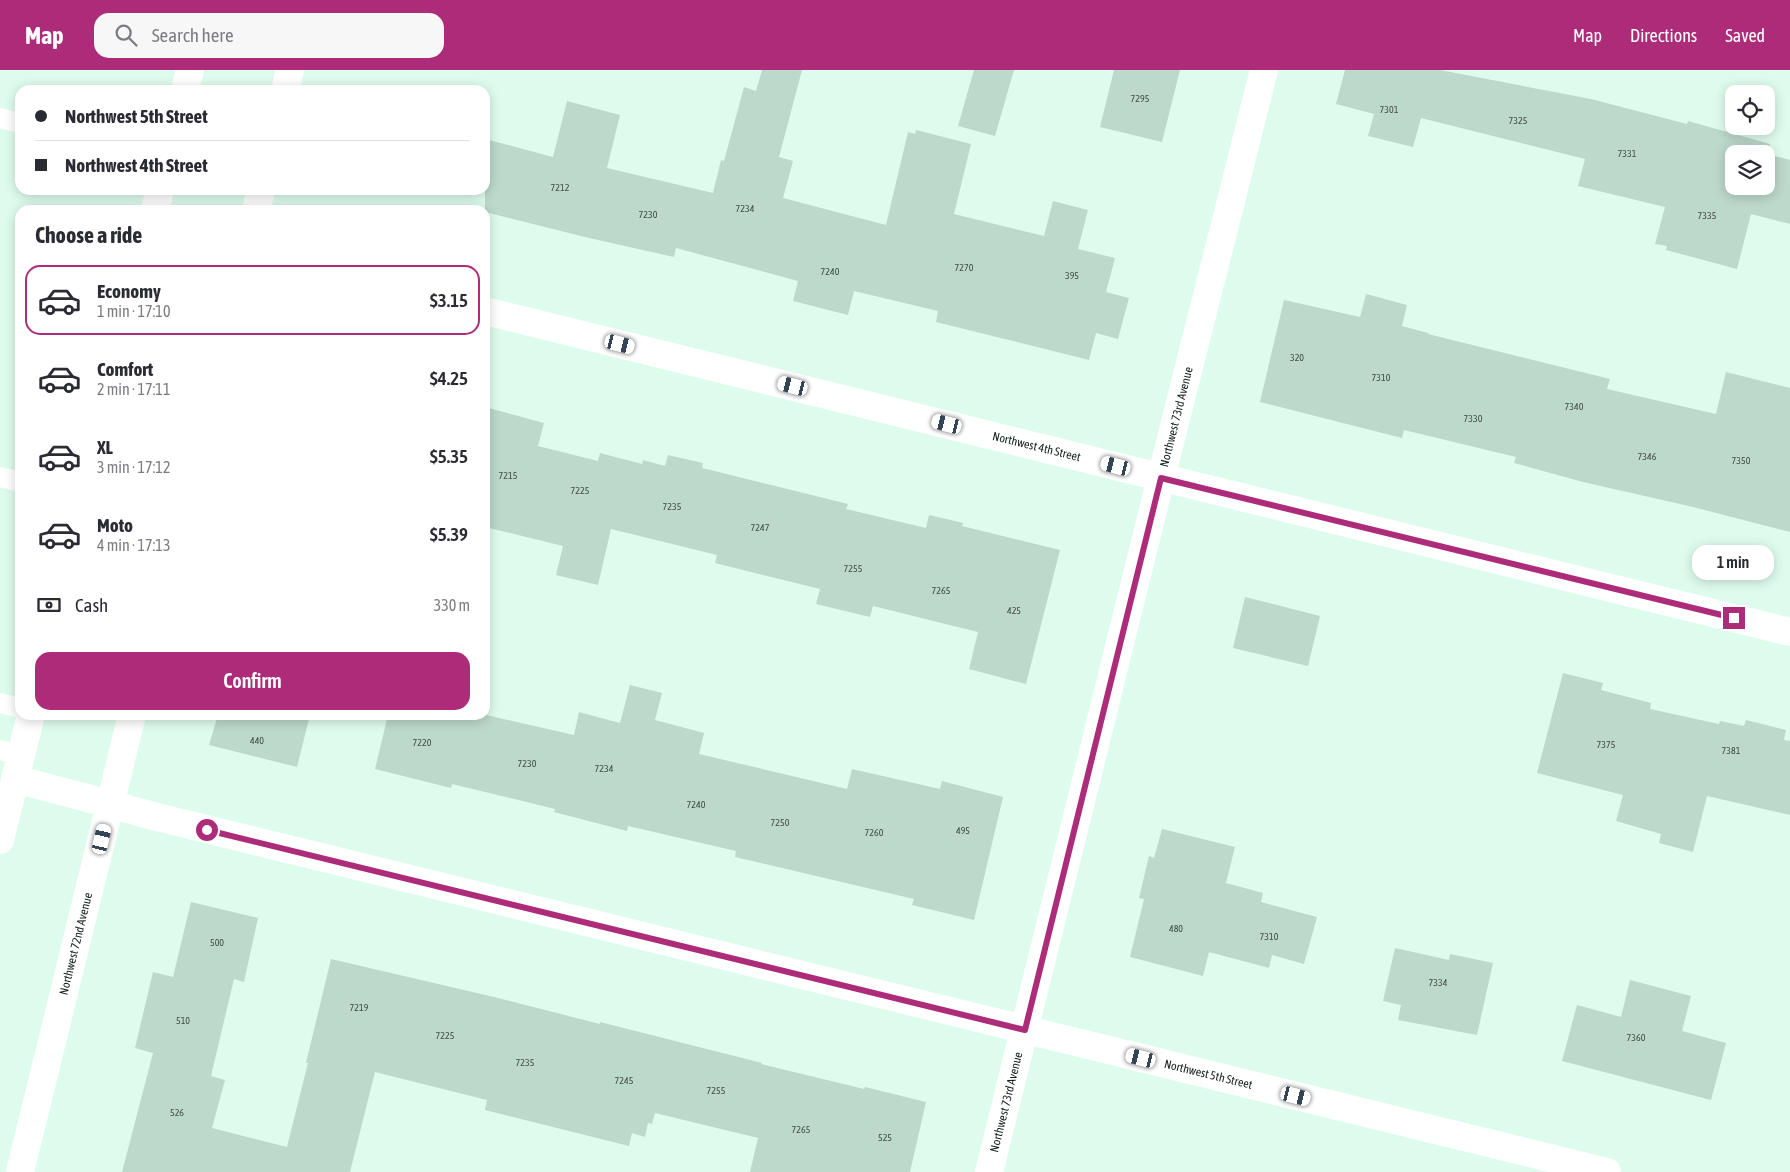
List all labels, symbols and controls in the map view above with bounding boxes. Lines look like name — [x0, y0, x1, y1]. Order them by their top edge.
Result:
search box — [94, 13, 444, 58]
icon: search — [112, 21, 140, 49]
text: Map — [25, 22, 64, 49]
text: Search here — [152, 24, 234, 46]
text: Map — [1573, 25, 1602, 46]
text: Directions — [1630, 25, 1697, 46]
text: Saved — [1725, 25, 1765, 46]
map controls — [1725, 85, 1775, 195]
button: locate — [1725, 85, 1775, 135]
house number: 7295 — [1131, 93, 1150, 104]
house number: 7301 — [1380, 104, 1399, 115]
text: Northwest 5th Street — [65, 105, 208, 127]
house number: 7325 — [1509, 115, 1528, 126]
button: layers — [1725, 145, 1775, 195]
house number: 7331 — [1618, 148, 1637, 159]
text: Northwest 4th Street — [65, 154, 208, 176]
house number: 7212 — [551, 182, 570, 193]
house number: 7234 — [736, 203, 755, 214]
house number: 7230 — [639, 209, 658, 220]
house number: 7335 — [1698, 210, 1717, 221]
text: Choose a ride — [35, 222, 142, 248]
house number: 7270 — [955, 262, 974, 273]
house number: 7240 — [821, 266, 840, 277]
house number: 395 — [1065, 270, 1079, 281]
icon: car — [37, 278, 82, 323]
text: Economy — [97, 280, 161, 302]
text: $3.15 — [430, 289, 468, 311]
text: 1 min · 17:10 — [97, 302, 170, 320]
car — [603, 333, 636, 355]
house number: 320 — [1290, 352, 1304, 363]
icon: car — [37, 356, 82, 401]
text: Comfort — [97, 358, 153, 380]
street label: Northwest 73rd Avenue — [1157, 365, 1196, 468]
text: $4.25 — [430, 367, 468, 389]
house number: 7310 — [1372, 372, 1391, 383]
car — [776, 375, 809, 397]
text: 2 min · 17:11 — [97, 380, 170, 398]
house number: 7340 — [1565, 401, 1584, 412]
car — [930, 413, 963, 435]
house number: 7330 — [1464, 413, 1483, 424]
street label: Northwest 4th Street — [991, 429, 1083, 464]
icon: car — [37, 434, 82, 479]
text: XL — [97, 436, 113, 458]
text: $5.35 — [430, 445, 468, 467]
house number: 7346 — [1638, 451, 1657, 462]
car — [1099, 455, 1132, 477]
house number: 7350 — [1732, 455, 1751, 466]
text: 3 min · 17:12 — [97, 458, 170, 476]
house number: 7215 — [499, 470, 518, 481]
house number: 7225 — [571, 485, 590, 496]
house number: 7235 — [663, 501, 682, 512]
icon: car — [37, 512, 82, 557]
text: Moto — [97, 514, 133, 536]
house number: 7247 — [751, 522, 770, 533]
text: $5.39 — [430, 523, 468, 545]
text: 4 min · 17:13 — [97, 536, 170, 554]
callout: 1 min — [1693, 546, 1775, 580]
text: 1 min — [1717, 553, 1749, 571]
house number: 7255 — [844, 563, 863, 574]
house number: 7265 — [932, 585, 951, 596]
icon: cash — [35, 591, 63, 619]
text: Cash — [75, 594, 108, 616]
text: 330 m — [434, 596, 470, 614]
house number: 425 — [1007, 605, 1021, 616]
route end — [1723, 607, 1745, 629]
button: Confirm — [35, 652, 470, 710]
house number: 440 — [250, 735, 264, 746]
house number: 7220 — [413, 737, 432, 748]
house number: 7375 — [1597, 739, 1616, 750]
house number: 7381 — [1722, 745, 1741, 756]
house number: 7230 — [518, 758, 537, 769]
house number: 7234 — [595, 763, 614, 774]
house number: 7240 — [687, 799, 706, 810]
house number: 7250 — [771, 817, 790, 828]
route start — [196, 819, 218, 841]
car — [91, 823, 112, 855]
house number: 495 — [956, 825, 970, 836]
house number: 7260 — [865, 827, 884, 838]
street label: Northwest 72nd Avenue — [57, 891, 95, 996]
house number: 480 — [1169, 923, 1183, 934]
house number: 7310 — [1260, 931, 1279, 942]
house number: 500 — [210, 937, 224, 948]
house number: 7334 — [1429, 977, 1448, 988]
house number: 7219 — [350, 1002, 369, 1013]
house number: 510 — [176, 1015, 190, 1026]
house number: 7225 — [436, 1030, 455, 1041]
house number: 7360 — [1627, 1032, 1646, 1043]
car — [1124, 1047, 1157, 1069]
street label: Northwest 73rd Avenue — [987, 1051, 1025, 1154]
house number: 7235 — [516, 1057, 535, 1068]
street label: Northwest 5th Street — [1163, 1057, 1254, 1092]
house number: 7245 — [615, 1075, 634, 1086]
house number: 7255 — [707, 1085, 726, 1096]
car — [1279, 1085, 1312, 1107]
house number: 526 — [170, 1107, 184, 1118]
house number: 7265 — [792, 1124, 811, 1135]
house number: 525 — [878, 1132, 892, 1143]

